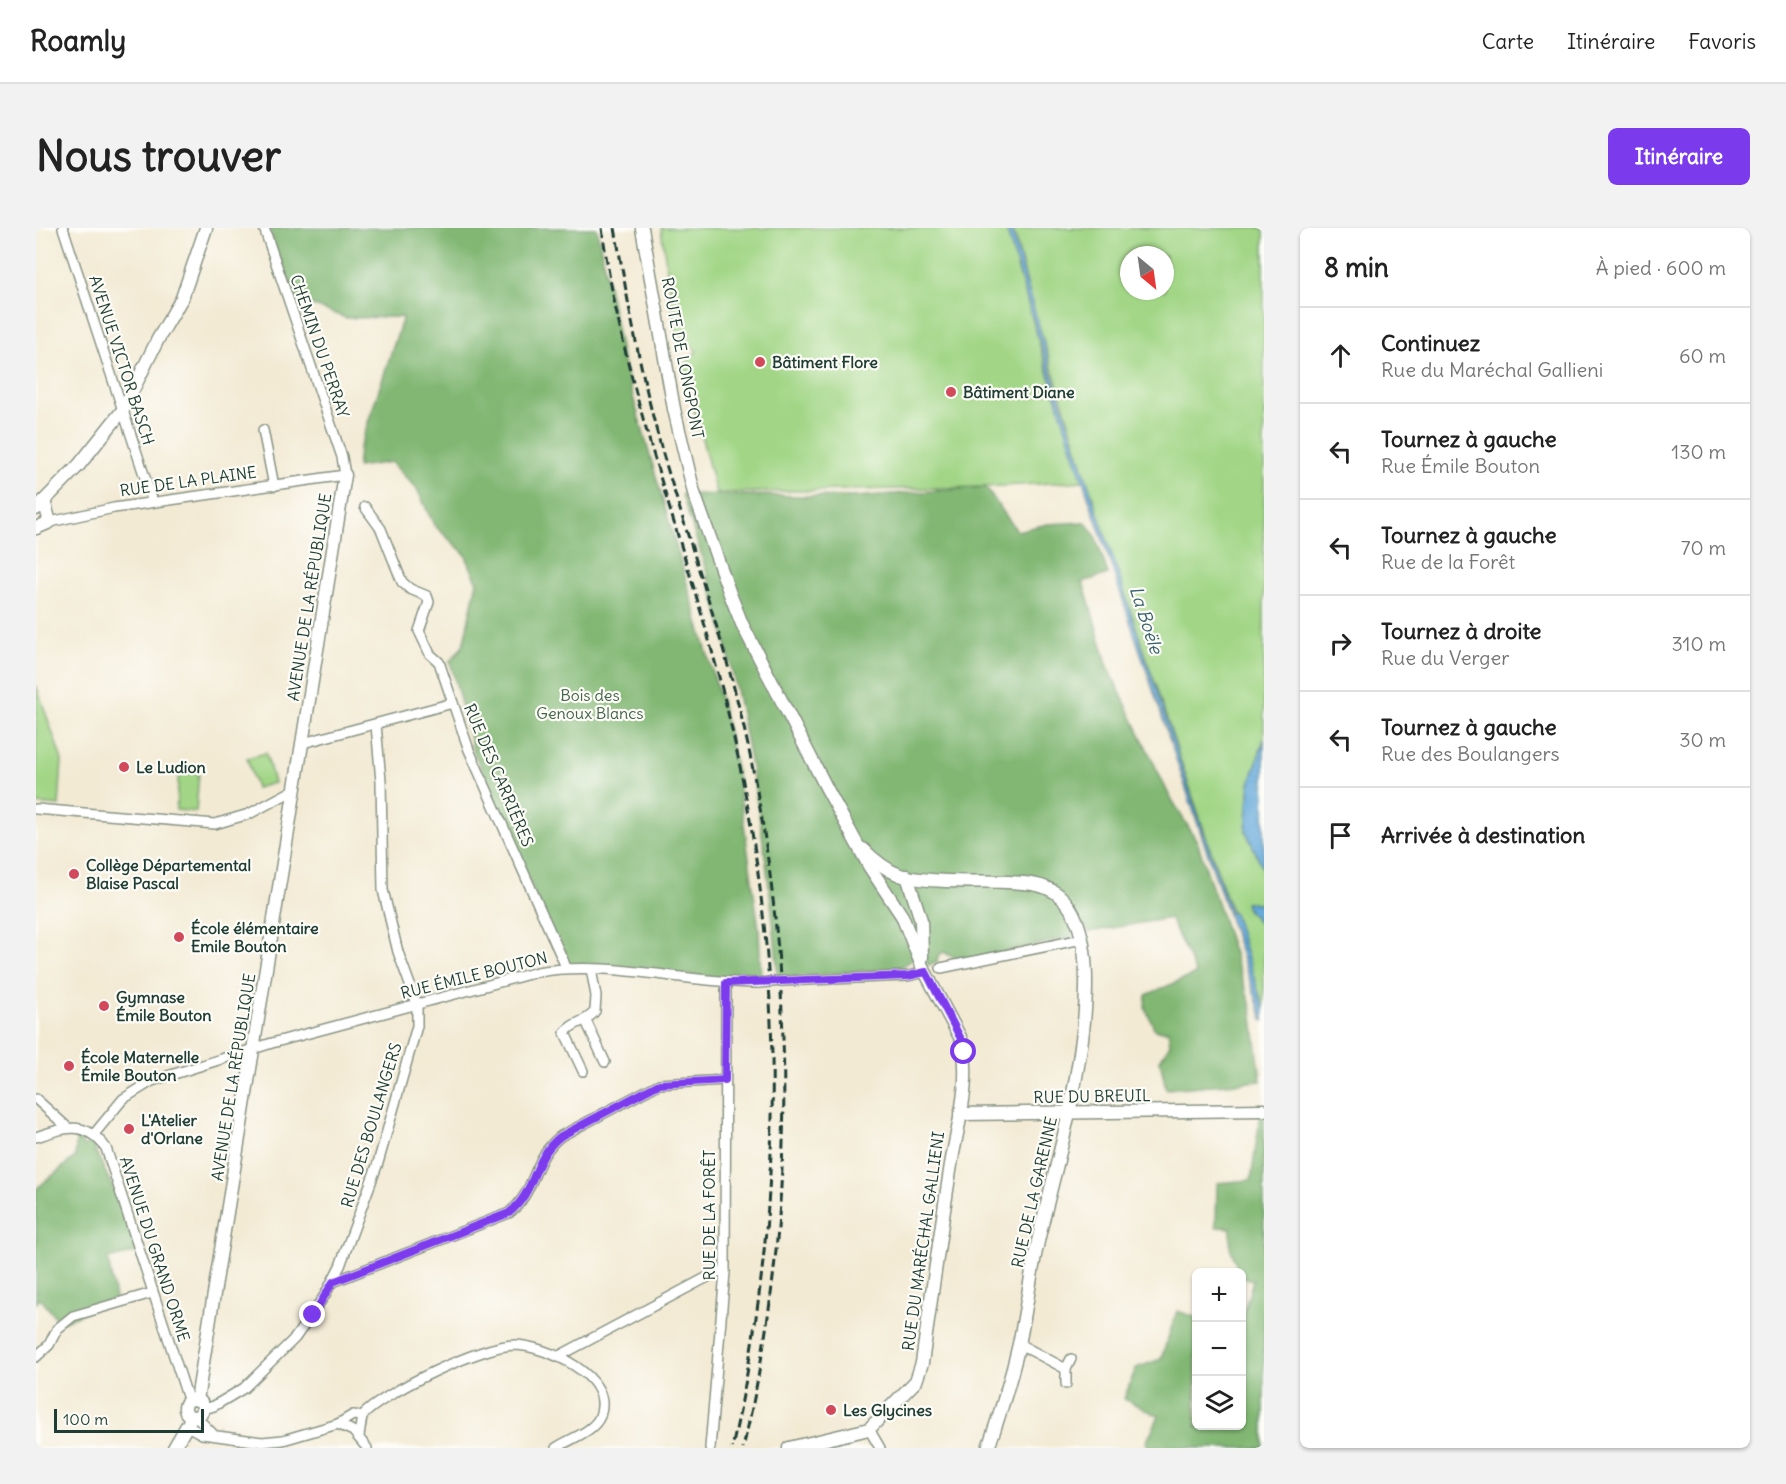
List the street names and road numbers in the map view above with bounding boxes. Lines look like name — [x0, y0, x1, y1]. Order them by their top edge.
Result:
street label: CHEMIN DU PERRAY — [286, 272, 354, 420]
street label: AVENUE VICTOR BASCH — [85, 273, 159, 447]
street label: ROUTE DE LONGPONT — [658, 276, 708, 440]
street label: RUE DE LA PLAINE — [118, 462, 258, 500]
street label: AVENUE DE LA RÉPUBLIQUE — [283, 492, 335, 702]
street label: RUE DES CARRIÈRES — [460, 700, 538, 850]
street label: RUE ÉMILE BOUTON — [398, 947, 550, 1003]
street label: AVENUE DE LA RÉPUBLIQUE — [207, 972, 259, 1182]
street label: RUE DES BOULANGERS — [336, 1040, 406, 1210]
street label: RUE DU BREUIL — [1033, 1085, 1151, 1107]
street label: RUE DE LA GARENNE — [1007, 1114, 1061, 1270]
street label: RUE DU MARÉCHAL GALLIENI — [898, 1130, 948, 1352]
street label: RUE DE LA FORÊT — [699, 1150, 719, 1280]
street label: AVENUE DU GRAND ORME — [116, 1154, 194, 1344]

